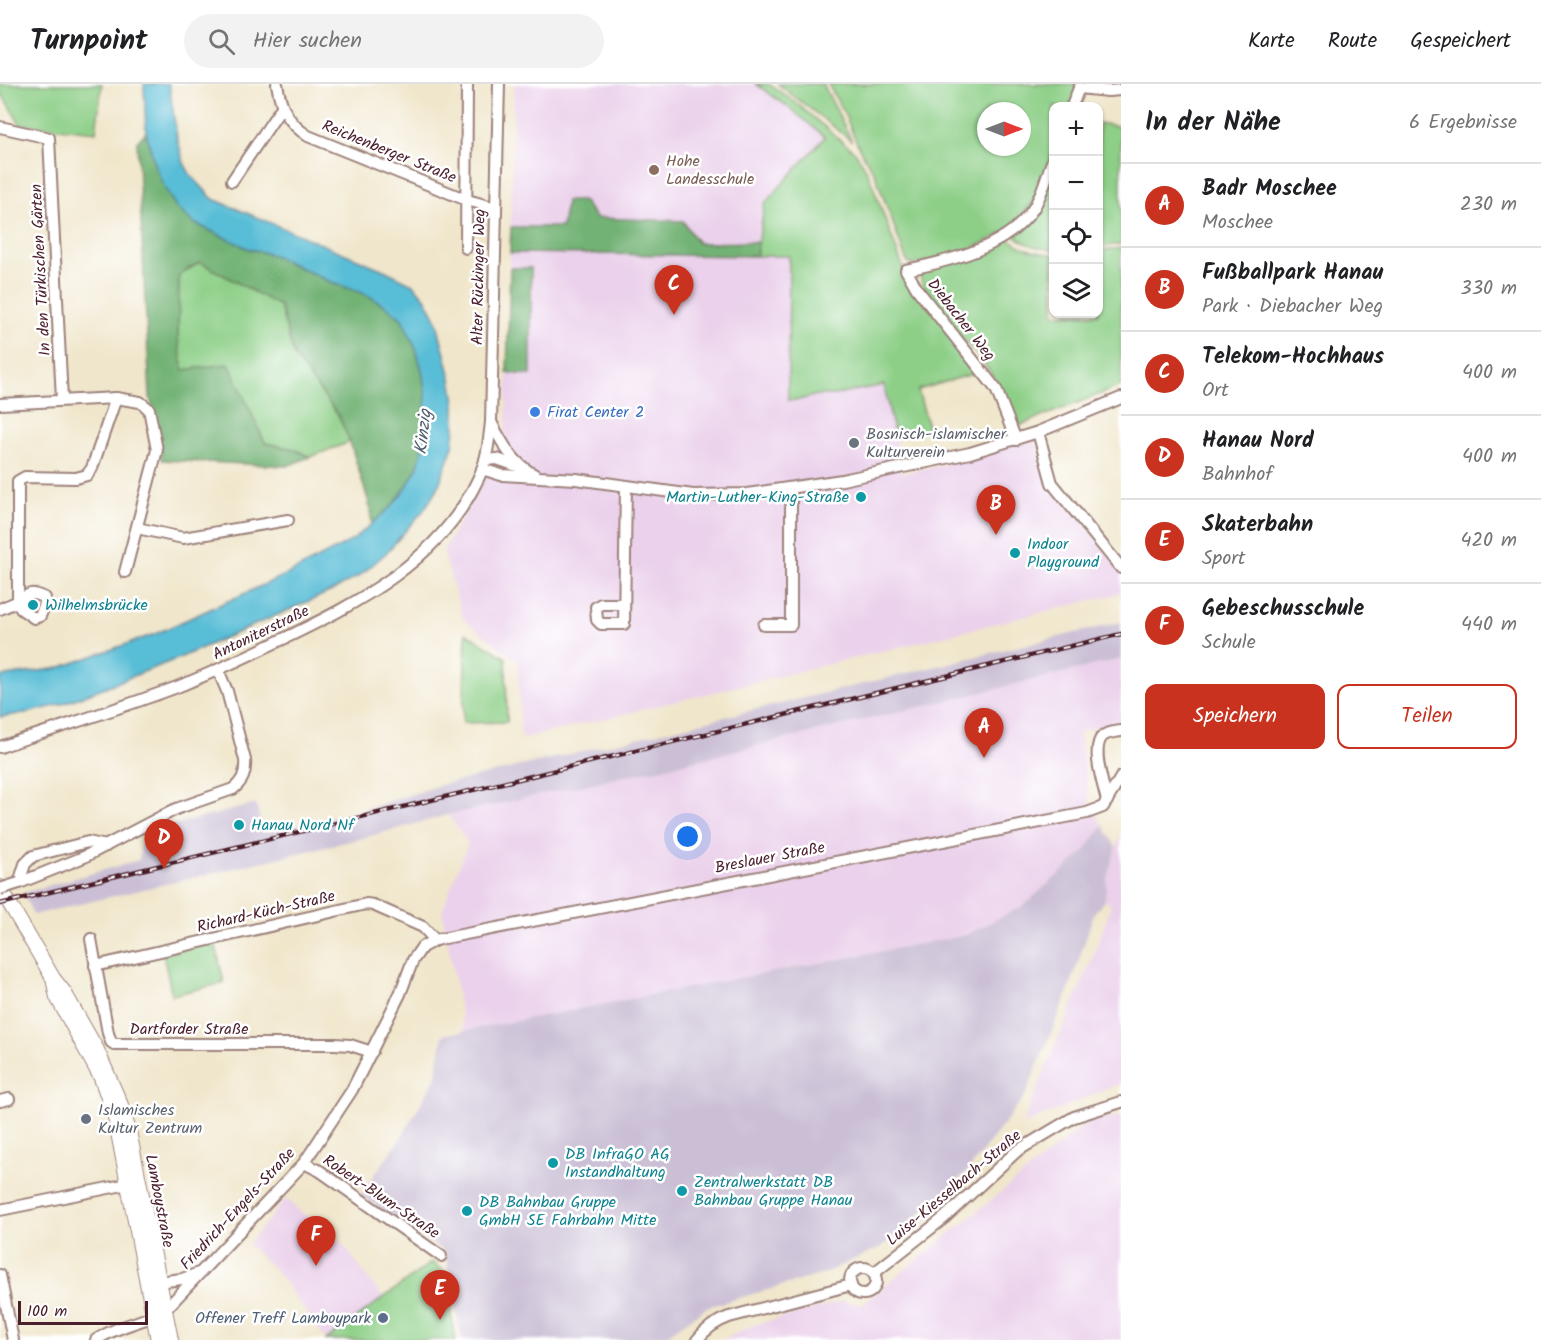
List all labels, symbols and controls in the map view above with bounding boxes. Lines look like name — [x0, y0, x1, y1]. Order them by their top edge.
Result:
search box — [184, 14, 604, 68]
text: Turnpoint — [30, 19, 148, 64]
text: Hier suchen — [253, 24, 362, 59]
icon: search — [205, 25, 238, 58]
text: Karte — [1248, 25, 1295, 58]
text: Route — [1328, 25, 1377, 58]
text: Gespeichert — [1410, 25, 1511, 58]
north arrow — [977, 102, 1031, 156]
map controls — [1049, 102, 1103, 318]
button: + — [1049, 102, 1103, 156]
text: In der Nähe — [1145, 102, 1281, 144]
text: 6 Ergebnisse — [1409, 107, 1517, 139]
street label: Reichenberger Straße — [318, 114, 460, 190]
place label: Hohe Landesschule — [666, 149, 754, 192]
button: − — [1049, 156, 1103, 210]
marker: Hohe Landesschule — [647, 163, 661, 177]
text: Badr Moschee — [1202, 172, 1337, 207]
street label: In den Türkischen Gärten — [24, 183, 58, 357]
text: A — [1158, 189, 1171, 221]
text: 230 m — [1460, 189, 1517, 221]
text: Moschee — [1202, 207, 1273, 239]
street label: Alter Rückinger Weg — [465, 209, 493, 345]
button: locate — [1049, 210, 1103, 264]
text: Fußballpark Hanau — [1202, 256, 1383, 291]
button: layers — [1049, 264, 1103, 318]
pin: C — [654, 266, 694, 315]
street label: Diebacher Weg — [921, 273, 1001, 367]
text: B — [1158, 273, 1171, 305]
text: 330 m — [1460, 273, 1517, 305]
text: Park · Diebacher Weg — [1202, 291, 1383, 323]
text: Telekom-Hochhaus — [1202, 340, 1384, 375]
text: C — [1158, 357, 1171, 389]
text: 400 m — [1462, 357, 1517, 389]
text: Ort — [1202, 375, 1229, 407]
place label: Firat Center 2 — [547, 400, 644, 425]
marker: Firat Center 2 — [528, 405, 542, 419]
water label: Kinzig — [407, 407, 441, 456]
place label: Bosnisch-islamischer Kulturverein — [866, 422, 1008, 465]
text: Hanau Nord — [1202, 424, 1314, 459]
marker: Bosnisch-islamischer Kulturverein — [847, 436, 861, 450]
text: D — [1158, 441, 1171, 473]
text: 400 m — [1462, 441, 1517, 473]
text: Bahnhof — [1202, 459, 1273, 491]
place label: Martin-Luther-King-Straße — [666, 485, 849, 510]
pin: B — [976, 486, 1016, 535]
marker: Martin-Luther-King-Straße — [854, 490, 868, 504]
text: Skaterbahn — [1202, 508, 1313, 543]
text: E — [1159, 525, 1170, 557]
text: 420 m — [1460, 525, 1517, 557]
place label: Indoor Playground — [1027, 532, 1100, 575]
text: Sport — [1202, 543, 1246, 575]
marker: Indoor Playground — [1008, 546, 1022, 560]
text: Gebeschusschule — [1202, 592, 1364, 627]
place label: Wilhelmsbrücke — [45, 593, 148, 618]
marker: Wilhelmsbrücke — [26, 598, 40, 612]
street label: Antoniterstraße — [208, 599, 314, 667]
text: F — [1159, 609, 1170, 641]
text: 440 m — [1461, 609, 1517, 641]
text: Schule — [1202, 627, 1256, 659]
button: Speichern — [1145, 684, 1325, 749]
button: Teilen — [1337, 684, 1517, 749]
pin: A — [964, 708, 1004, 758]
place label: Hanau Nord Nf — [251, 813, 356, 838]
marker: Hanau Nord Nf — [232, 818, 246, 832]
pin: D — [144, 820, 184, 869]
your location — [673, 822, 702, 851]
street label: Breslauer Straße — [713, 835, 827, 881]
street label: Richard-Küch-Straße — [194, 884, 338, 940]
street label: Dartforder Straße — [130, 1017, 248, 1042]
place label: Islamisches Kultur Zentrum — [98, 1098, 203, 1141]
marker: Islamisches Kultur Zentrum — [79, 1112, 93, 1126]
street label: Luise-Kiesselbach-Straße — [881, 1124, 1027, 1252]
street label: Friedrich-Engels-Straße — [174, 1142, 302, 1276]
place label: DB InfraGO AG Instandhaltung — [565, 1142, 670, 1185]
street label: Robert-Blum-Straße — [317, 1148, 445, 1246]
street label: Lamboystraße — [138, 1152, 180, 1250]
marker: DB InfraGO AG Instandhaltung — [546, 1156, 560, 1170]
place label: Zentralwerkstatt DB Bahnbau Gruppe Hanau — [694, 1170, 853, 1213]
marker: Zentralwerkstatt DB Bahnbau Gruppe Hanau — [675, 1184, 689, 1198]
place label: DB Bahnbau Gruppe GmbH SE Fahrbahn Mitte — [479, 1190, 657, 1233]
marker: DB Bahnbau Gruppe GmbH SE Fahrbahn Mitte — [460, 1204, 474, 1218]
pin: F — [296, 1216, 336, 1266]
pin: E — [420, 1270, 460, 1320]
scale bar — [18, 1298, 148, 1326]
text: 100 m — [27, 1299, 67, 1324]
place label: Offener Treff Lamboypark — [195, 1306, 371, 1331]
marker: Offener Treff Lamboypark — [376, 1311, 390, 1325]

